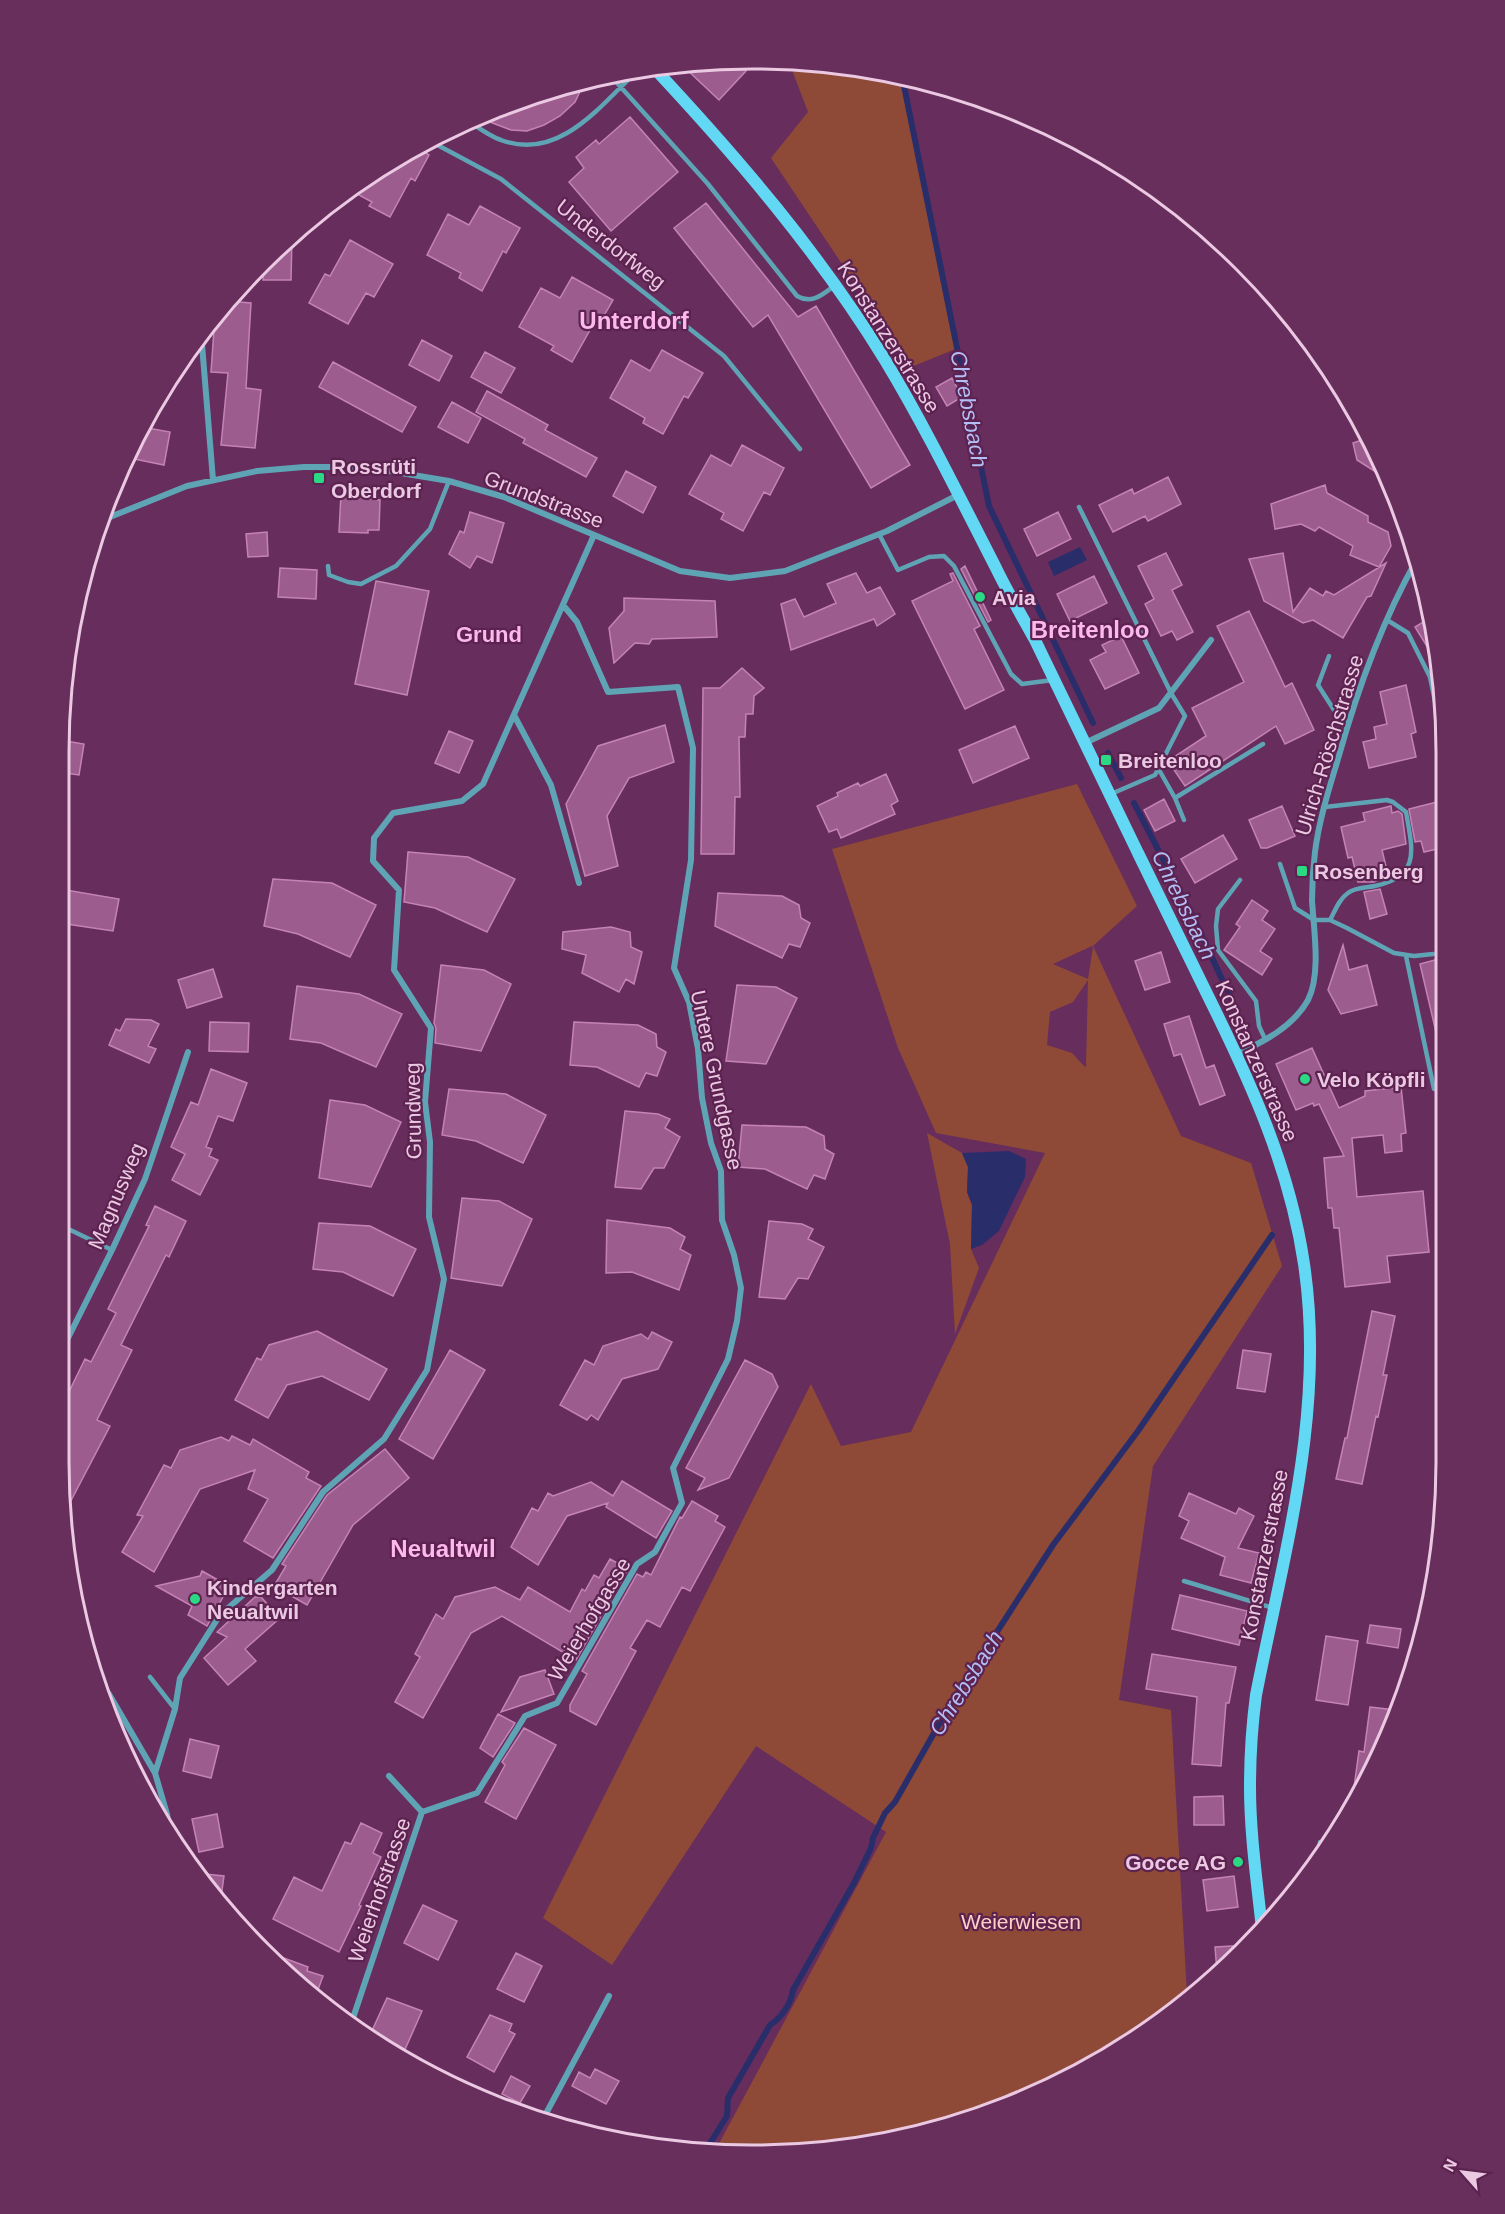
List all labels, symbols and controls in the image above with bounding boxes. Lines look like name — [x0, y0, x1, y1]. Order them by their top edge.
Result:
street label: Underdorfweg — [552, 194, 670, 294]
street label: Konstanzerstrasse — [833, 257, 945, 417]
district label: Unterdorf — [579, 307, 690, 334]
water label: Chrebsbach — [945, 348, 993, 470]
place label: Rossrüti Oberdorf — [331, 455, 422, 502]
street label: Grundstrasse — [481, 466, 607, 532]
marker: Rossrüti Oberdorf — [312, 471, 326, 485]
place label: Avia — [992, 586, 1036, 609]
marker: Avia — [973, 590, 987, 604]
district label: Breitenloo — [1031, 616, 1149, 643]
district label: Grund — [456, 622, 522, 647]
street label: Ulrich-Röschstrasse — [1291, 652, 1367, 838]
place label: Breitenloo — [1118, 749, 1222, 772]
marker: Breitenloo — [1099, 753, 1113, 767]
water label: Chrebsbach — [1147, 846, 1221, 964]
place label: Rosenberg — [1314, 860, 1424, 883]
marker: Rosenberg — [1295, 864, 1309, 878]
street label: Konstanzerstrasse — [1211, 977, 1303, 1145]
street label: Untere Grundgasse — [687, 988, 747, 1172]
street label: Grundweg — [401, 1062, 425, 1160]
place label: Velo Köpfli — [1317, 1068, 1426, 1091]
marker: Velo Köpfli — [1298, 1072, 1312, 1086]
street label: Magnusweg — [83, 1139, 149, 1253]
street label: Konstanzerstrasse — [1236, 1467, 1292, 1643]
district label: Neualtwil — [390, 1535, 496, 1562]
street label: Weierhofgasse — [543, 1553, 635, 1685]
place label: Kindergarten Neualtwil — [207, 1576, 338, 1623]
marker: Kindergarten Neualtwil — [188, 1592, 202, 1606]
water label: Chrebsbach — [924, 1626, 1008, 1740]
street label: Weierhofstrasse — [343, 1815, 415, 1965]
place label: Gocce AG — [1125, 1851, 1226, 1874]
marker: Gocce AG — [1231, 1855, 1245, 1869]
park label: Weierwiesen — [961, 1910, 1081, 1933]
north arrow — [1433, 2142, 1493, 2202]
text: N — [1440, 2156, 1460, 2174]

